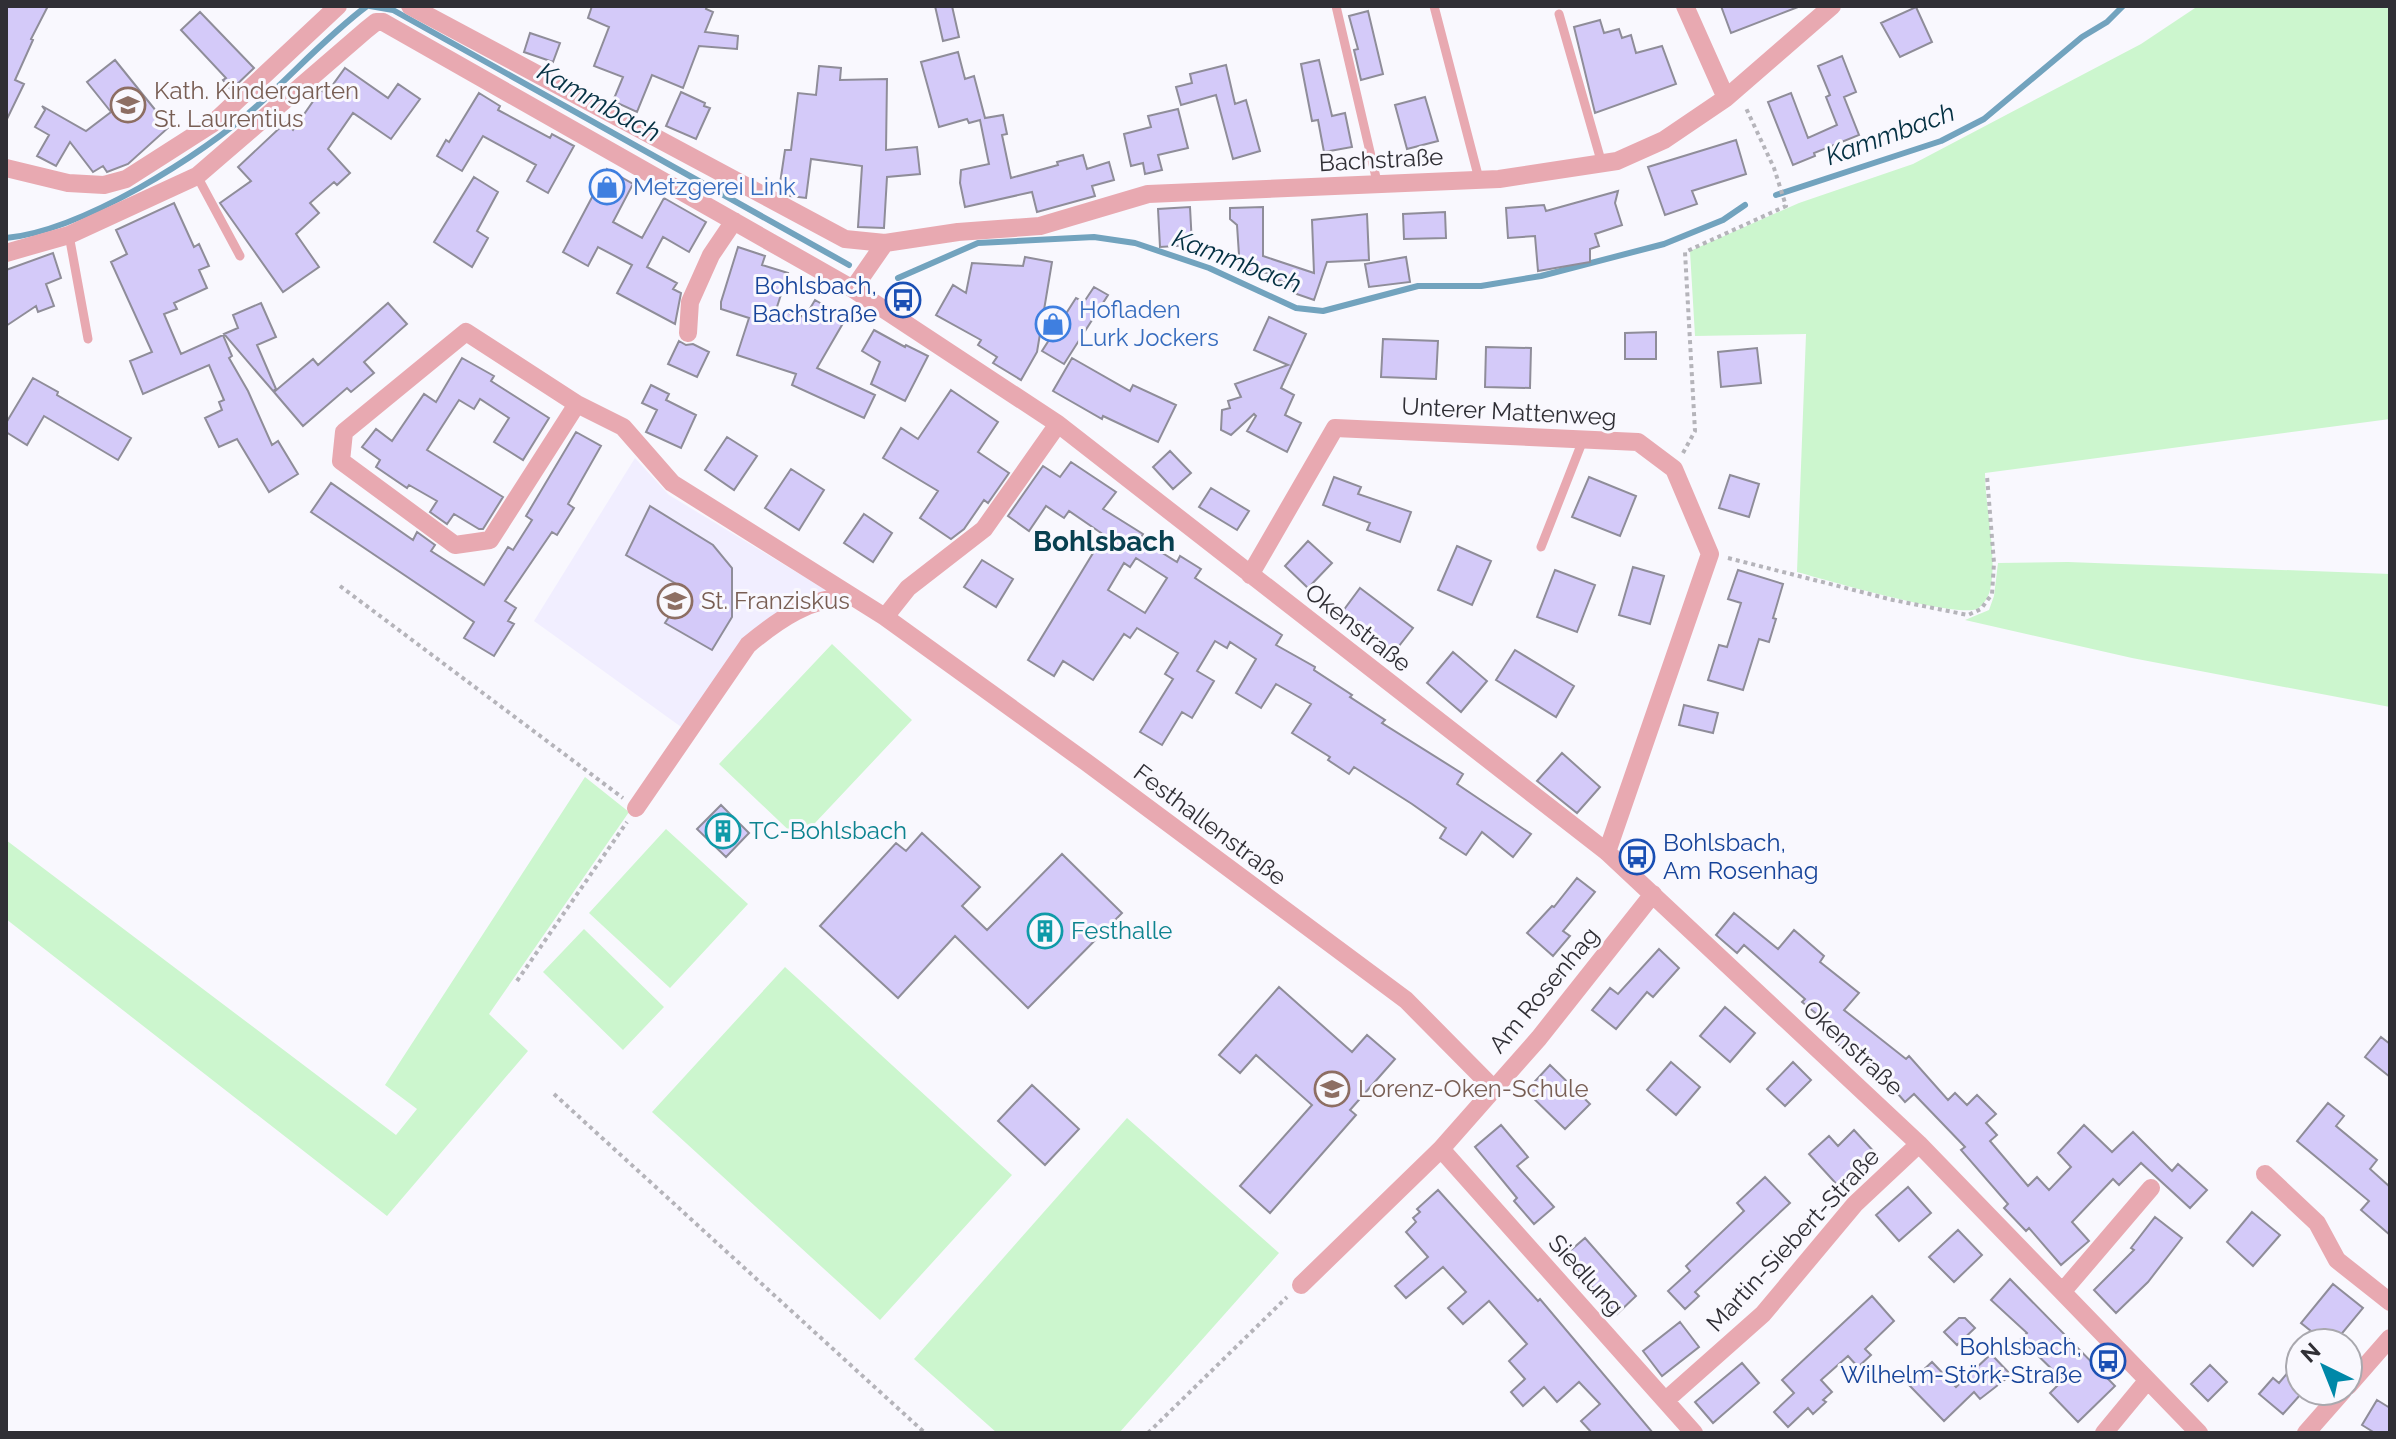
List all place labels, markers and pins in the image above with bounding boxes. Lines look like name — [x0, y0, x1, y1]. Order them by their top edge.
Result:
place label: Kath. Kindergarten St. Laurentius — [154, 76, 359, 133]
school or university icon: Kath. Kindergarten St. Laurentius — [109, 86, 147, 124]
shop icon: Metzgerei Link — [588, 168, 626, 206]
place label: Metzgerei Link — [633, 172, 796, 201]
place label: Bohlsbach, Bachstraße — [752, 271, 877, 328]
bus stop icon: Bohlsbach, Bachstraße — [884, 281, 922, 319]
place label: Hofladen Lurk Jockers — [1079, 295, 1219, 352]
shop icon: Hofladen Lurk Jockers — [1034, 305, 1072, 343]
school or university icon: St. Franziskus — [656, 582, 694, 620]
place label: St. Franziskus — [701, 586, 850, 615]
building icon: TC-Bohlsbach — [704, 812, 742, 850]
place label: TC-Bohlsbach — [749, 816, 907, 845]
place label: Bohlsbach, Am Rosenhag — [1663, 828, 1819, 885]
bus stop icon: Bohlsbach, Am Rosenhag — [1618, 838, 1656, 876]
building icon: Festhalle — [1026, 912, 1064, 950]
place label: Festhalle — [1071, 916, 1172, 945]
school or university icon: Lorenz-Oken-Schule — [1313, 1070, 1351, 1108]
place label: Lorenz-Oken-Schule — [1358, 1074, 1589, 1103]
place label: Bohlsbach, Wilhelm-Störk-Straße — [1841, 1332, 2082, 1389]
bus stop icon: Bohlsbach, Wilhelm-Störk-Straße — [2089, 1342, 2127, 1380]

